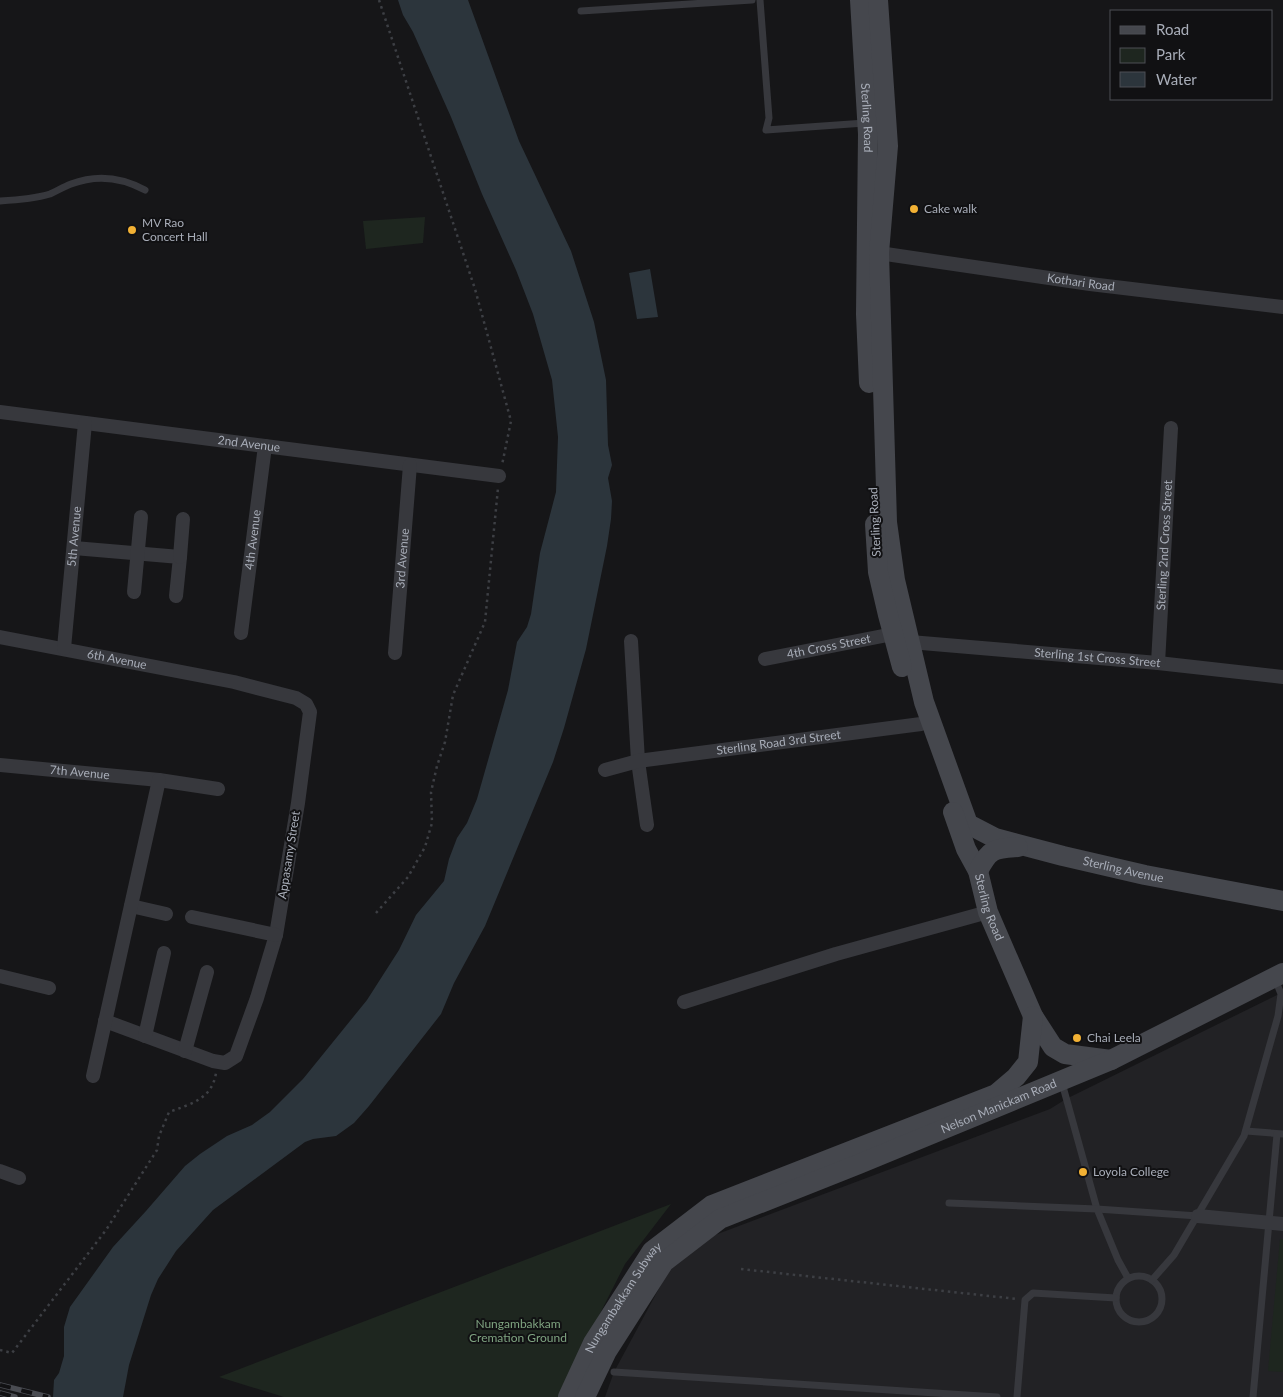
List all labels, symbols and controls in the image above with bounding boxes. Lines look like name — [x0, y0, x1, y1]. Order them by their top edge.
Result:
legend — [1110, 10, 1273, 100]
text: Road — [1156, 20, 1189, 38]
text: Park — [1156, 45, 1186, 63]
text: Water — [1156, 70, 1197, 88]
street label: Sterling Road — [858, 83, 876, 153]
place label: Cake walk — [924, 201, 978, 216]
marker: Cake walk — [908, 203, 920, 215]
place label: MV Rao Concert Hall — [142, 215, 208, 244]
marker: MV Rao Concert Hall — [126, 224, 138, 236]
street label: Kothari Road — [1046, 270, 1116, 294]
street label: 2nd Avenue — [217, 432, 281, 455]
street label: Sterling 2nd Cross Street — [1153, 479, 1175, 611]
street label: Sterling Road — [865, 487, 884, 557]
street label: 5th Avenue — [64, 506, 84, 567]
street label: 4th Avenue — [241, 509, 264, 571]
street label: 3rd Avenue — [392, 528, 412, 589]
street label: 4th Cross Street — [785, 630, 873, 662]
street label: Sterling 1st Cross Street — [1034, 645, 1162, 670]
street label: 6th Avenue — [86, 646, 148, 672]
street label: Sterling Road 3rd Street — [715, 726, 842, 758]
street label: 7th Avenue — [49, 762, 110, 782]
street label: Appasamy Street — [274, 809, 303, 900]
street label: Sterling Avenue — [1081, 853, 1165, 885]
street label: Sterling Road — [972, 872, 1007, 943]
place label: Chai Leela — [1087, 1030, 1141, 1045]
marker: Chai Leela — [1071, 1032, 1083, 1044]
street label: Nelson Manickam Road — [938, 1075, 1059, 1136]
place label: Loyola College — [1093, 1164, 1169, 1179]
marker: Loyola College — [1077, 1166, 1089, 1178]
street label: Nungambakkam Subway — [581, 1238, 665, 1355]
park label: Nungambakkam Cremation Ground — [469, 1316, 567, 1345]

